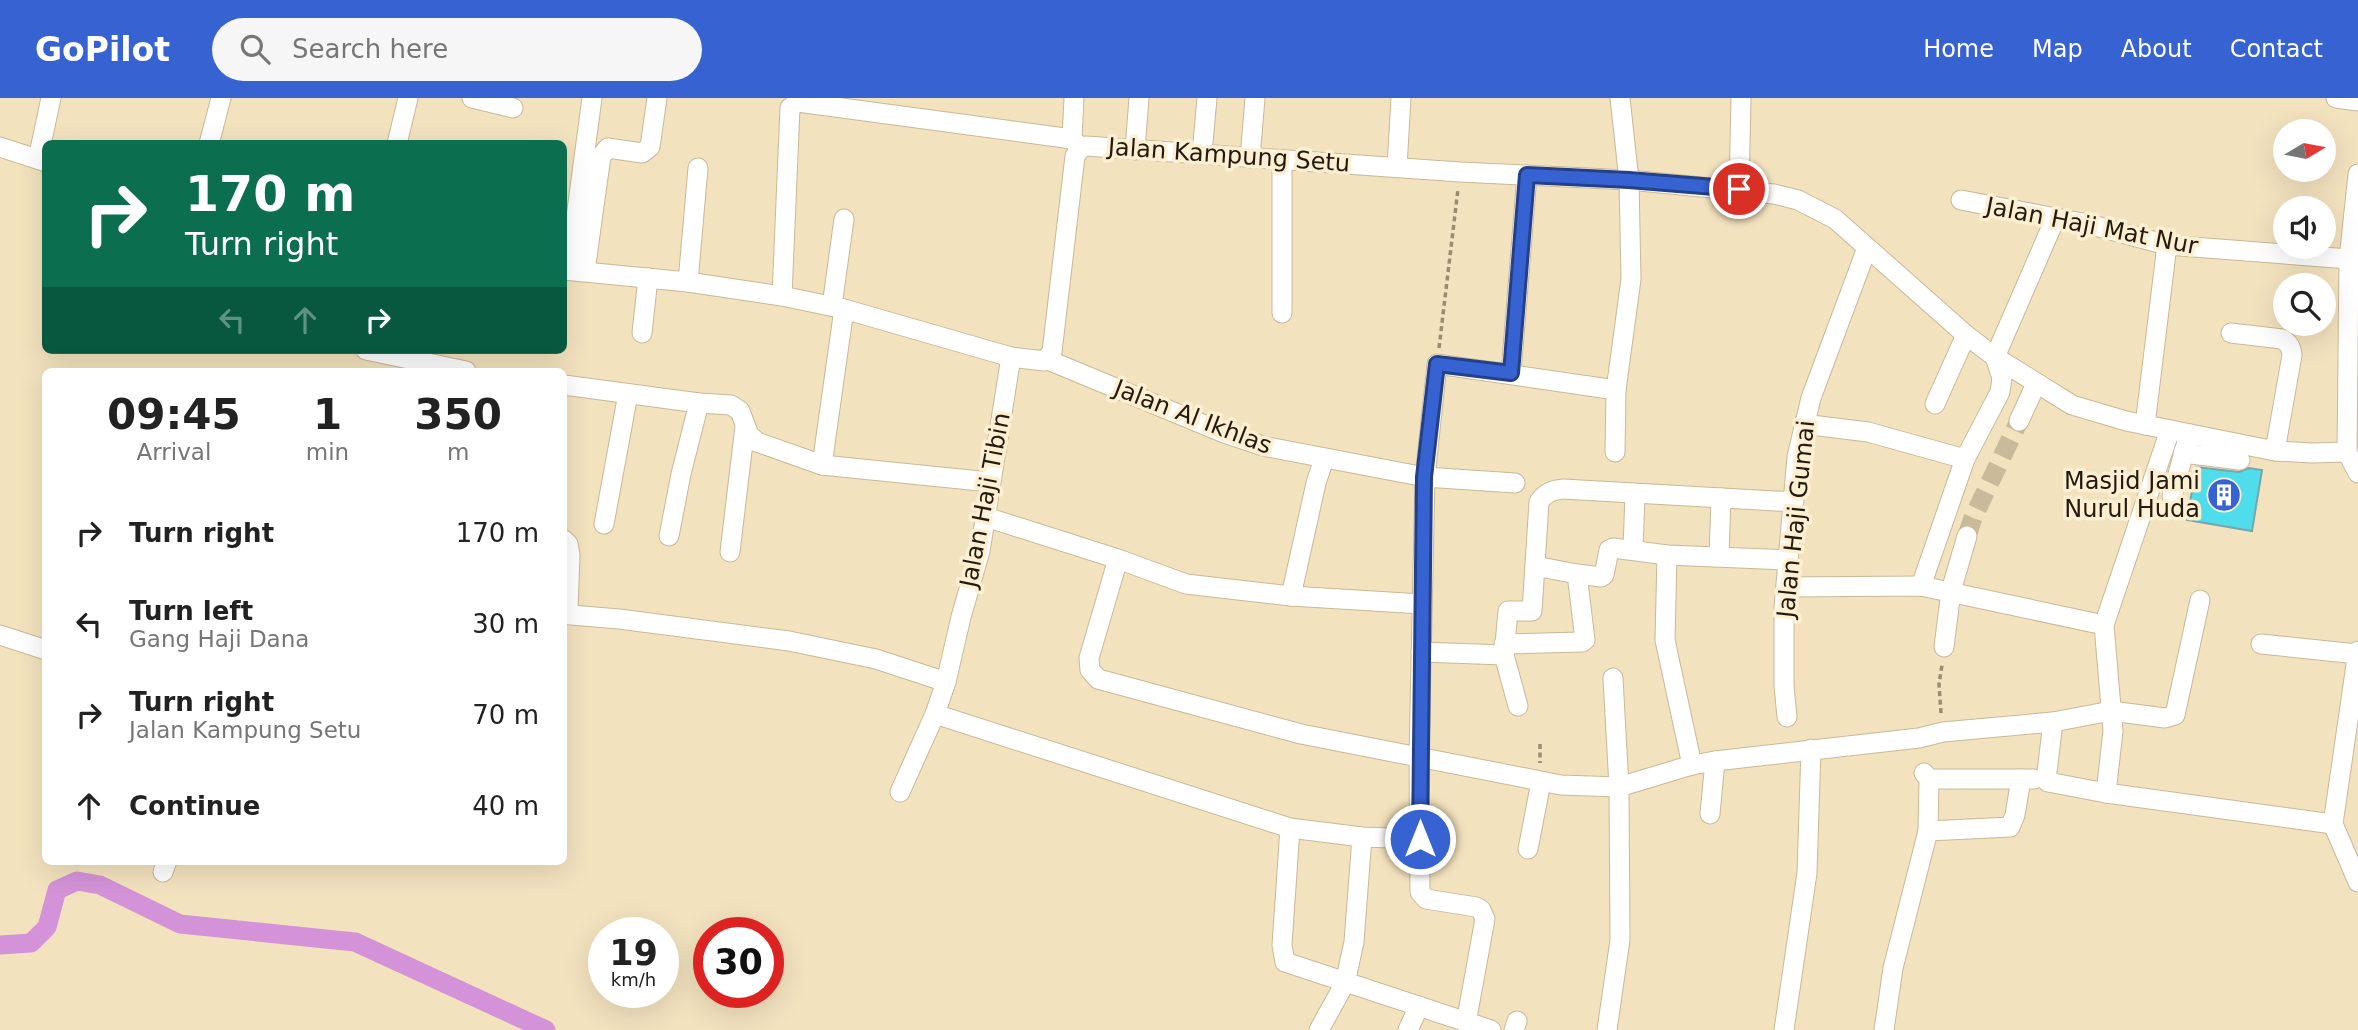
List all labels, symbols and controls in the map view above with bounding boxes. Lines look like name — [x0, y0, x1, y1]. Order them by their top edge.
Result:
search box — [212, 18, 702, 81]
text: GoPilot — [35, 30, 170, 69]
icon: search — [236, 30, 274, 68]
text: Search here — [292, 34, 448, 64]
text: Home — [1923, 35, 1994, 63]
text: Map — [2032, 35, 2083, 63]
text: About — [2121, 35, 2192, 63]
text: Contact — [2230, 35, 2323, 63]
north arrow — [2273, 119, 2336, 182]
map controls — [2273, 119, 2336, 336]
street label: Jalan Kampung Setu — [1105, 132, 1351, 177]
pin — [1709, 159, 1769, 219]
text: 170 m — [185, 166, 355, 223]
icon: right — [70, 168, 161, 259]
icon: arrive — [1720, 170, 1758, 208]
street label: Jalan Haji Mat Nur — [1982, 191, 2200, 260]
button: sound — [2273, 196, 2336, 259]
text: Turn right — [185, 225, 338, 263]
button: search — [2273, 273, 2336, 336]
icon: left — [213, 301, 251, 339]
icon: ahead — [286, 301, 324, 339]
icon: right — [359, 301, 397, 339]
street label: Jalan Al Ikhlas — [1108, 373, 1276, 460]
text: 09:45 — [107, 390, 241, 439]
text: 1 — [313, 390, 342, 439]
text: 350 — [414, 390, 502, 439]
street label: Jalan Haji Tibin — [954, 410, 1016, 592]
street label: Jalan Haji Gumai — [1772, 419, 1820, 621]
text: Arrival — [137, 439, 211, 465]
text: min — [306, 439, 349, 465]
text: m — [447, 439, 469, 465]
place label: Masjid Jami Nurul Huda — [2064, 467, 2200, 523]
building icon: Masjid Jami Nurul Huda — [2205, 476, 2243, 514]
icon: right — [70, 514, 108, 552]
text: Turn right — [129, 518, 274, 548]
text: 170 m — [456, 518, 539, 548]
text: Turn left — [129, 596, 253, 626]
icon: left — [70, 605, 108, 643]
text: 30 m — [472, 609, 539, 639]
text: Gang Haji Dana — [129, 626, 309, 652]
text: Turn right — [129, 687, 274, 717]
icon: right — [70, 696, 108, 734]
text: 70 m — [472, 700, 539, 730]
text: Jalan Kampung Setu — [129, 717, 361, 743]
icon: ahead — [70, 787, 108, 825]
text: Continue — [129, 791, 260, 821]
text: 40 m — [472, 791, 539, 821]
position arrow — [1383, 802, 1457, 876]
speed limit sign: 30 — [693, 917, 784, 1008]
text: 19 — [609, 933, 658, 973]
text: km/h — [611, 969, 656, 990]

